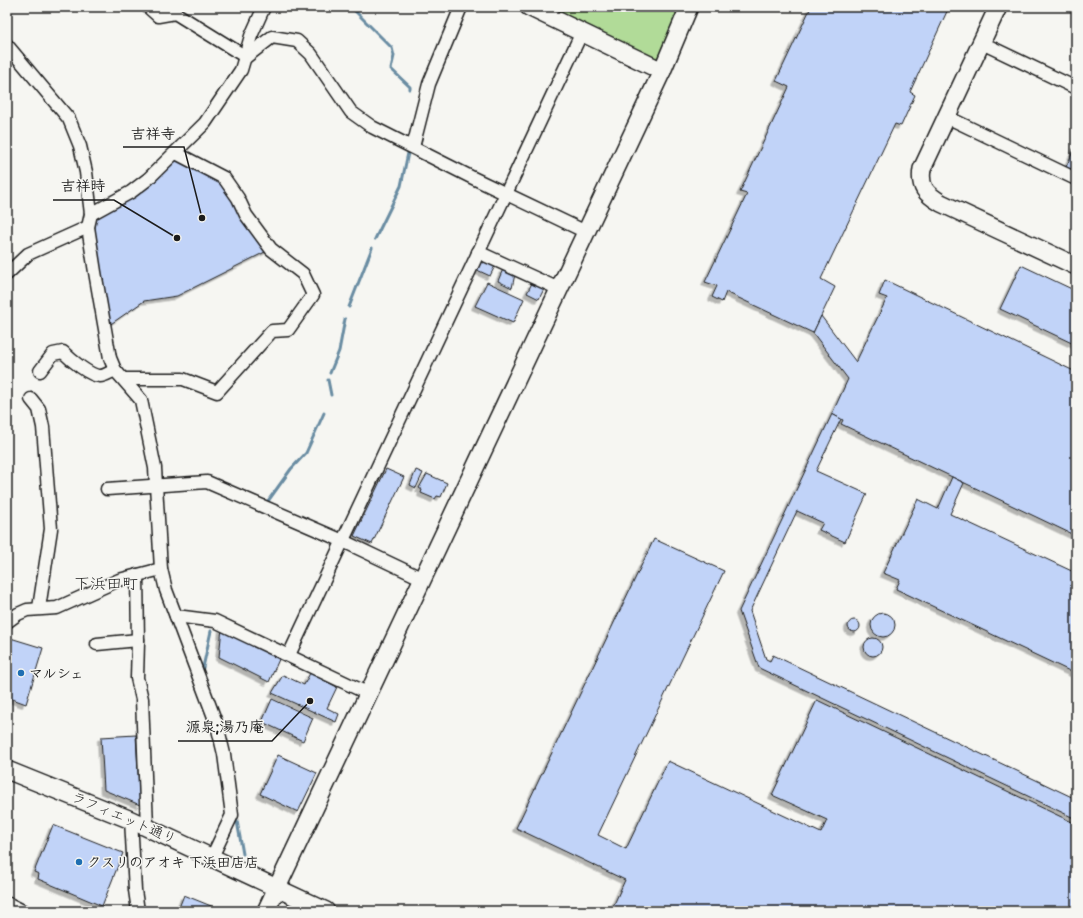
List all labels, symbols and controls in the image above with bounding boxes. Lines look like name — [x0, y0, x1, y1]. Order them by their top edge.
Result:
callout: 吉祥寺 — [123, 120, 184, 147]
text: 吉祥寺 — [130, 125, 176, 144]
callout: 吉祥時 — [53, 173, 114, 200]
text: 吉祥時 — [60, 177, 106, 196]
district label: 下浜田町 — [74, 575, 138, 594]
place label: マルシェ — [29, 665, 84, 682]
marker: マルシェ — [16, 668, 26, 678]
callout: 源泉;湯乃庵 — [178, 714, 272, 741]
text: 源泉;湯乃庵 — [186, 718, 264, 737]
street label: ラフィエット通り — [69, 788, 179, 848]
place label: クスリのアオキ 下浜田店店 — [87, 854, 259, 871]
marker: クスリのアオキ 下浜田店店 — [74, 857, 84, 867]

